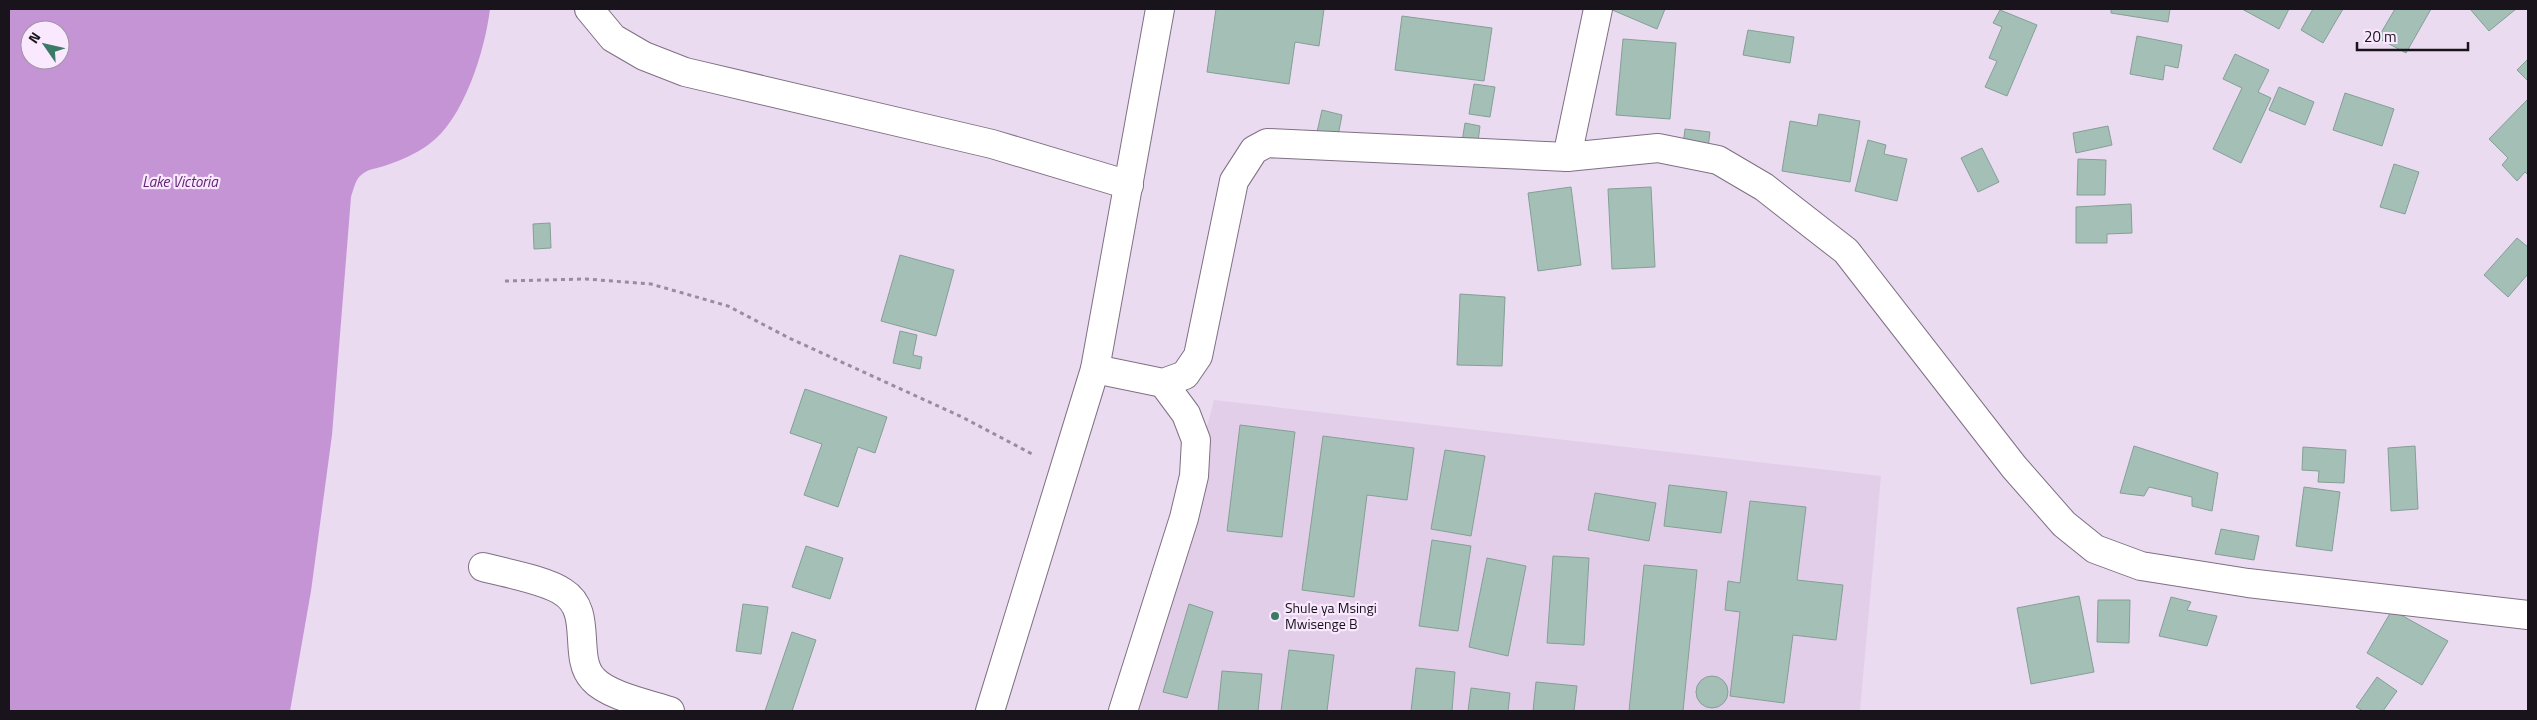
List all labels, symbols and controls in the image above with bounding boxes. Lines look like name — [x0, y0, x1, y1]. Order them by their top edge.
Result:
north arrow — [20, 20, 70, 70]
scale bar — [2357, 20, 2468, 52]
text: 20 m — [2364, 25, 2397, 48]
text: N — [22, 28, 45, 47]
water label: Lake Victoria — [142, 170, 219, 193]
place label: Shule ya Msingi Mwisenge B — [1285, 597, 1377, 634]
marker: Shule ya Msingi Mwisenge B — [1269, 610, 1281, 622]

